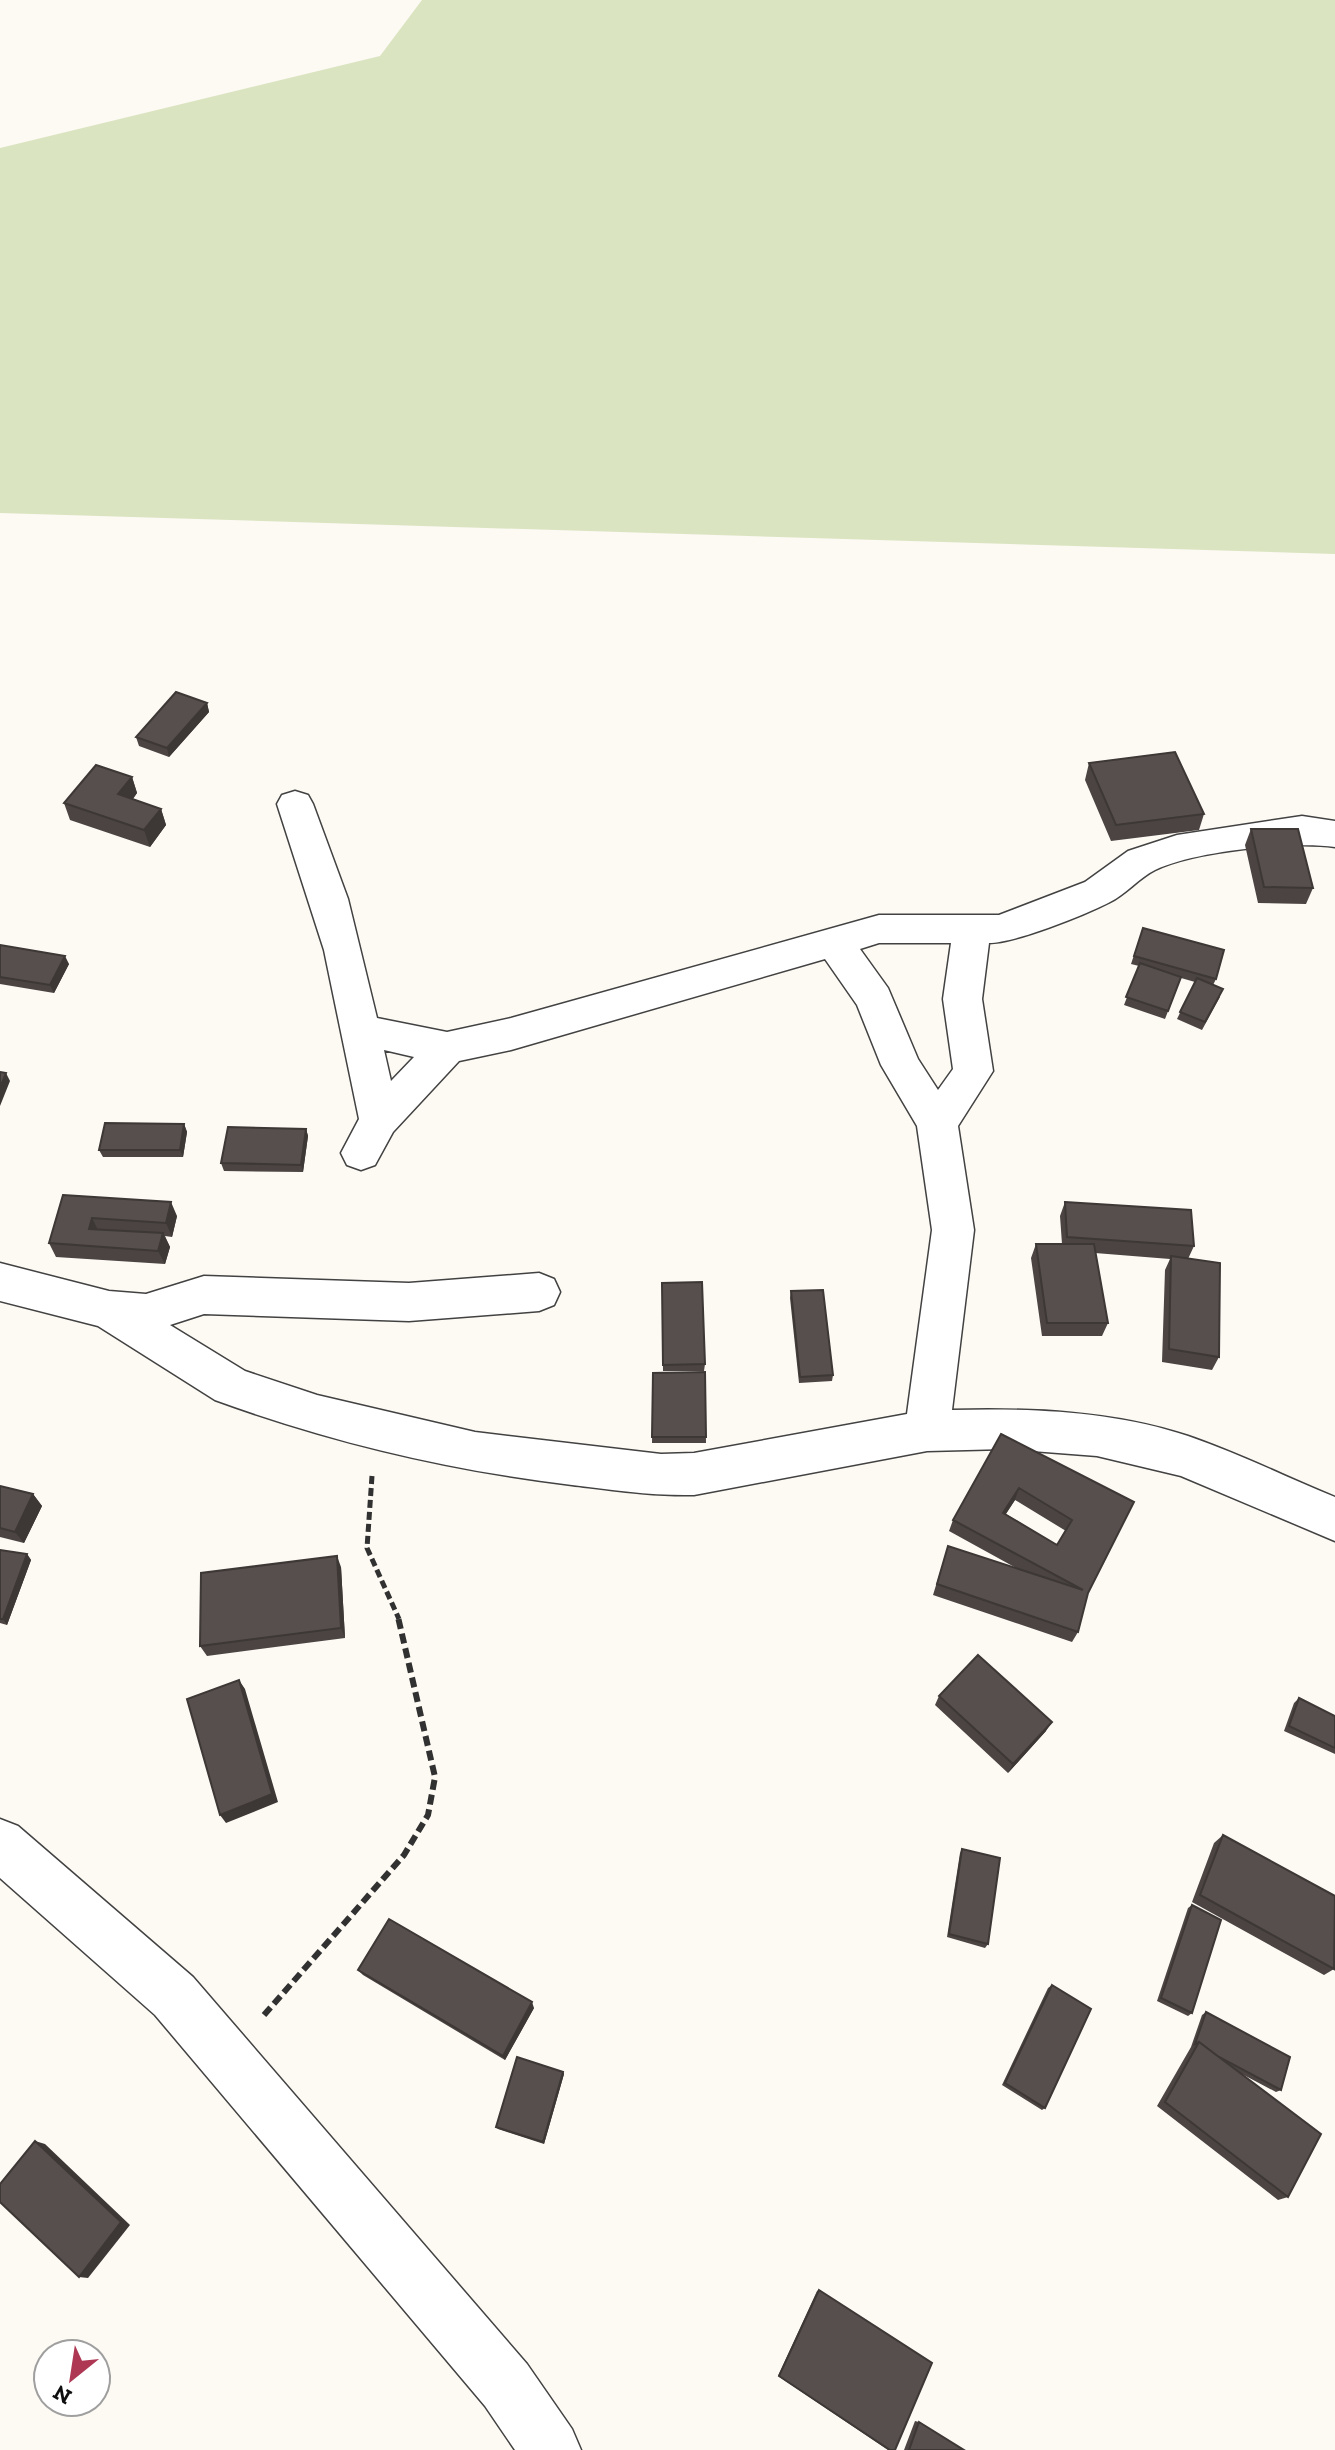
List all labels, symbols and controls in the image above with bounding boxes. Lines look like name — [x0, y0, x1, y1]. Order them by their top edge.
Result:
north arrow — [32, 2338, 112, 2418]
text: N — [48, 2379, 76, 2411]

